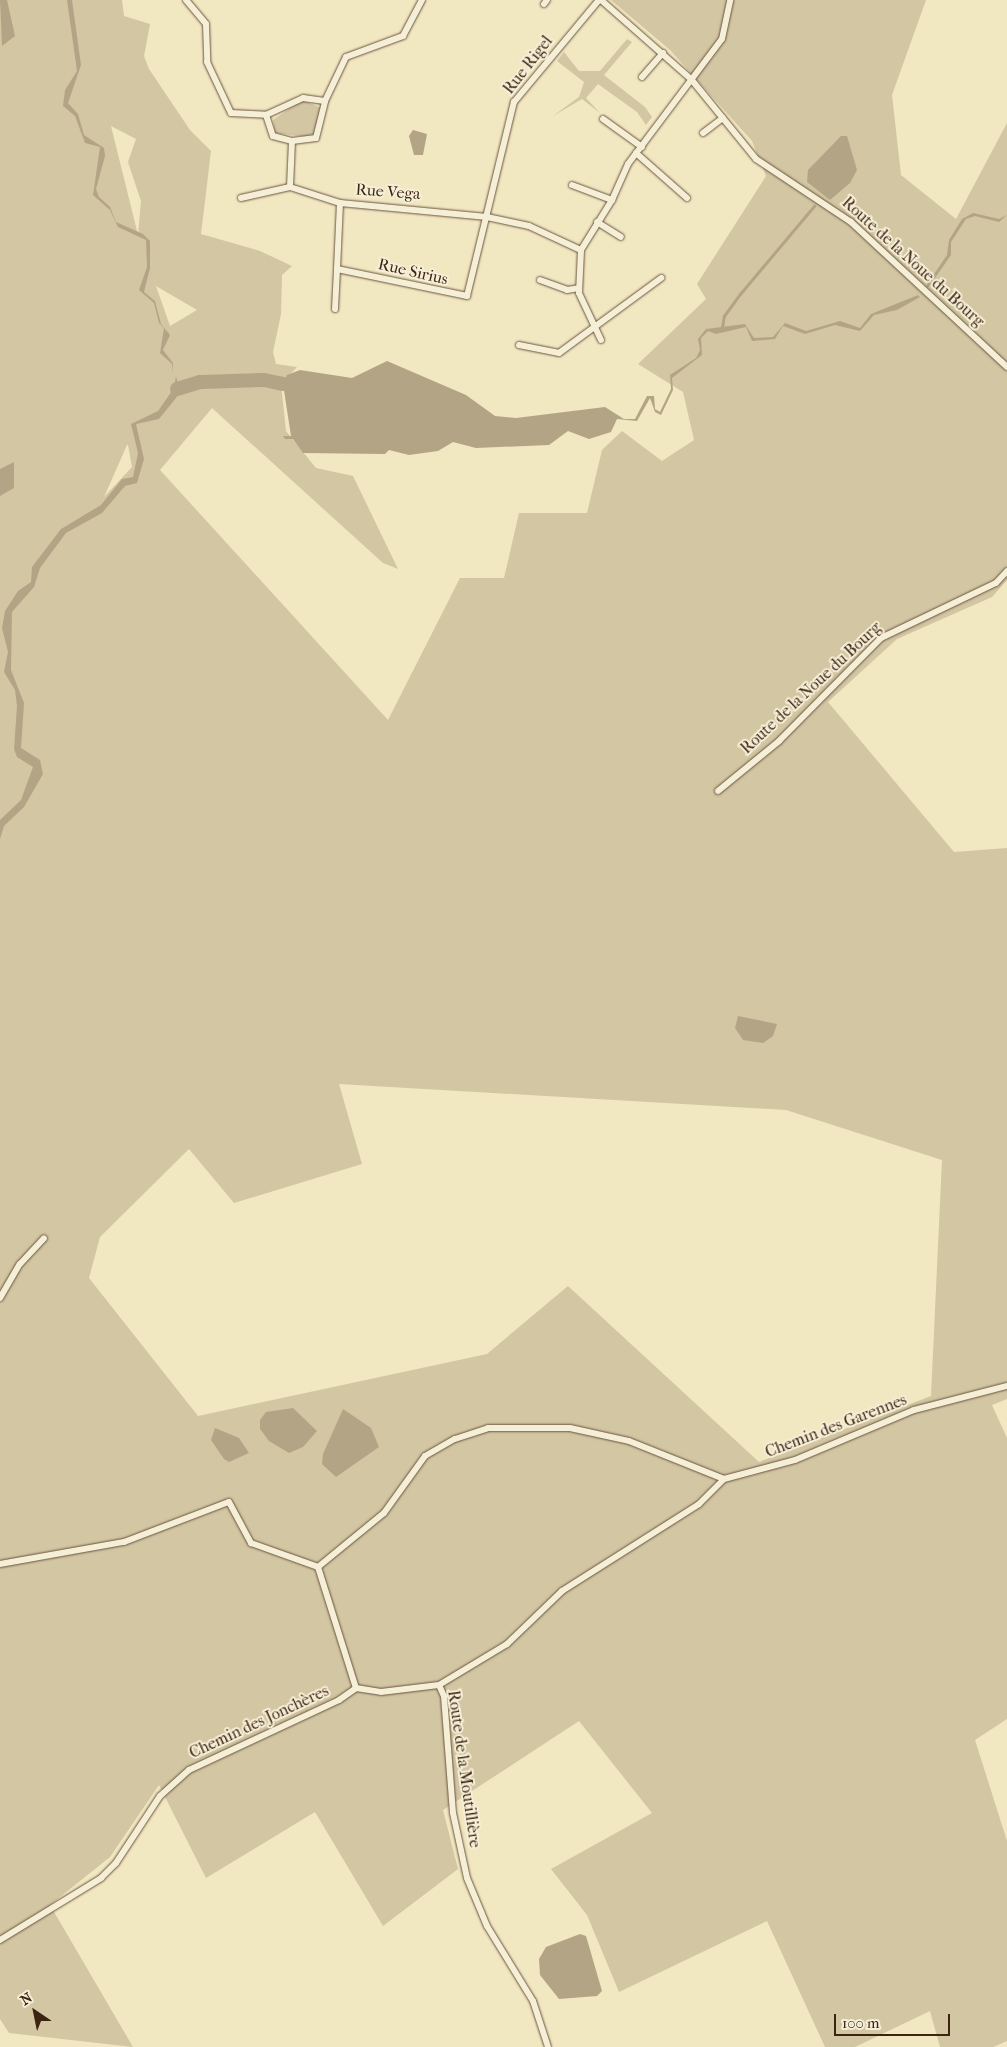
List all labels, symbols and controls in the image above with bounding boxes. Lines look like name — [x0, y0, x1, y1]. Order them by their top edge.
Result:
street label: Rue Rigel — [499, 32, 557, 98]
street label: Rue Vega — [355, 180, 421, 204]
street label: Route de la Noue du Bourg — [838, 193, 988, 331]
street label: Rue Sirius — [376, 255, 450, 289]
street label: Route de la Noue du Bourg — [737, 618, 885, 758]
street label: Chemin des Garennes — [763, 1390, 909, 1462]
street label: Chemin des Jonchères — [186, 1681, 332, 1763]
street label: Route de la Moutillière — [443, 1689, 485, 1849]
north arrow — [10, 1987, 60, 2037]
text: N — [17, 1989, 35, 2009]
scale bar — [837, 2004, 953, 2036]
text: 100 m — [842, 2014, 880, 2032]

